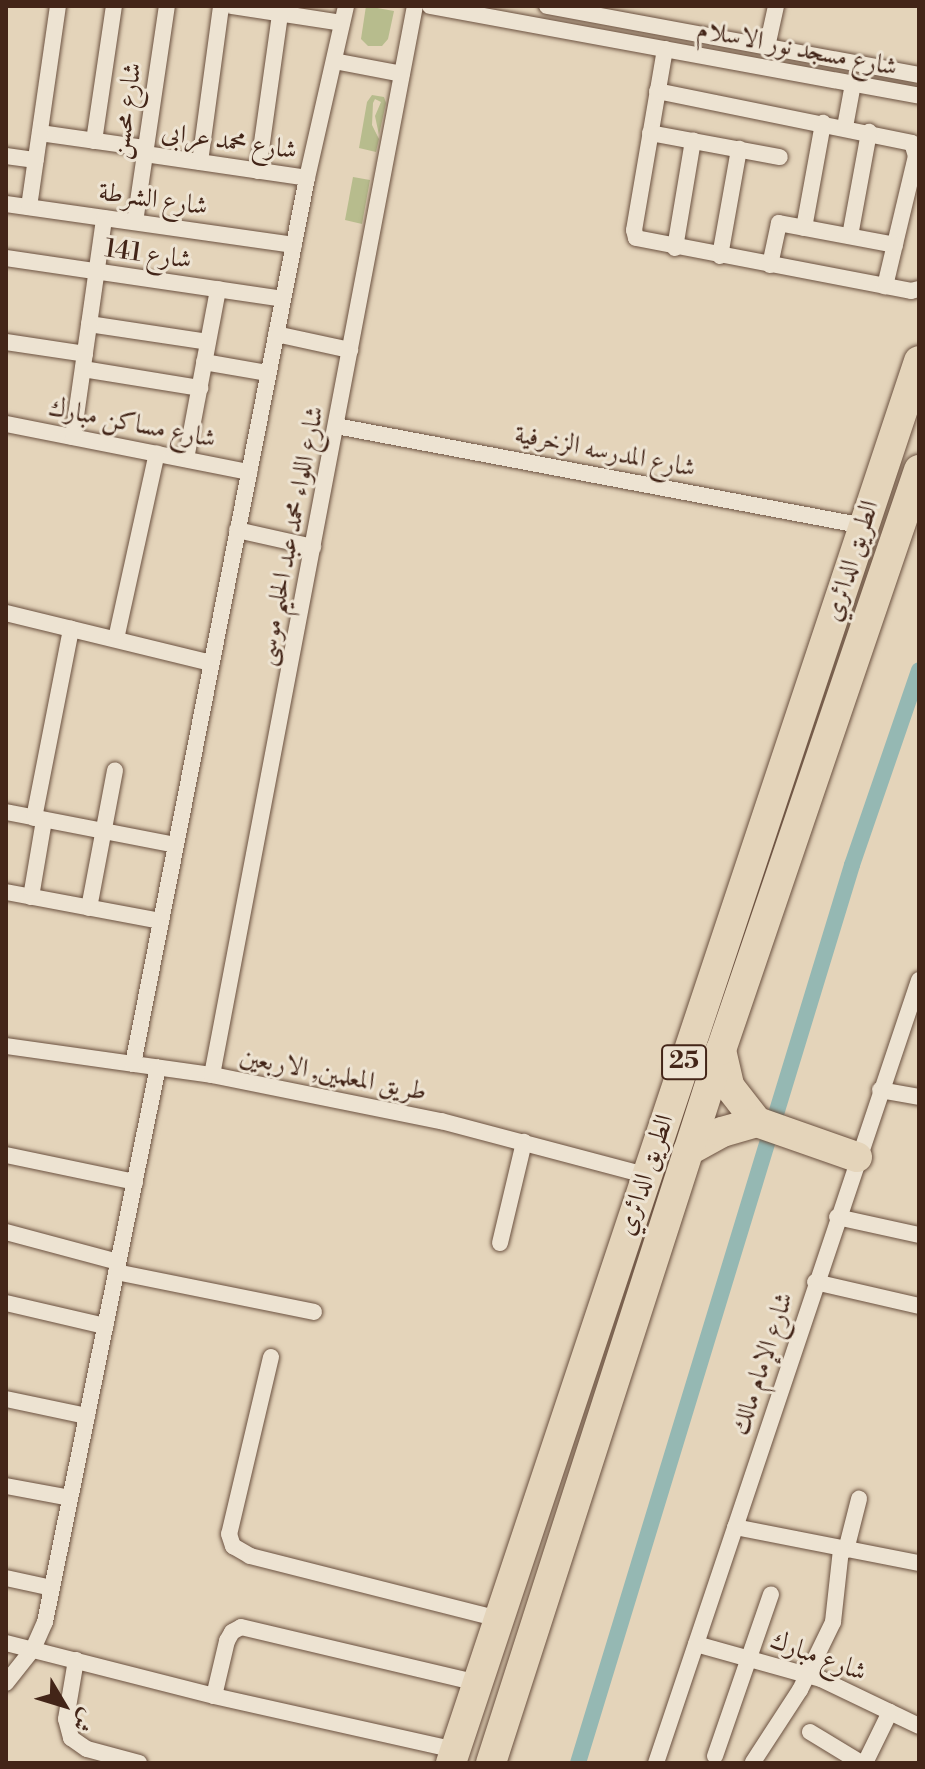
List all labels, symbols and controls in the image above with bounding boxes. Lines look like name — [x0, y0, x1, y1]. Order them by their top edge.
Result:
street label: شارع مسجد نور الاسلام — [694, 14, 900, 84]
street label: شارع محسن — [105, 61, 149, 161]
street label: شارع محمد عرابى — [159, 117, 299, 167]
street label: شارع الشرطة — [97, 177, 209, 223]
street label: شارع 141 — [103, 233, 193, 277]
street label: شارع مساكن مبارك — [46, 392, 218, 456]
street label: شارع اللواء محمد عبد الحليم موسى — [251, 404, 331, 668]
street label: شارع المدرسه الزخرفية — [512, 419, 698, 485]
street label: الطريق الدائري — [818, 496, 886, 626]
street label: طريق المعلمين, الاربعين — [237, 1042, 429, 1108]
road number: 25 — [660, 1042, 708, 1082]
street label: الطريق الدائري — [611, 1111, 681, 1239]
street label: شارع الإمام مالك — [725, 1289, 801, 1439]
street label: شارع مبارك — [766, 1625, 870, 1689]
north arrow — [24, 1665, 104, 1745]
text: ش — [66, 1703, 101, 1737]

